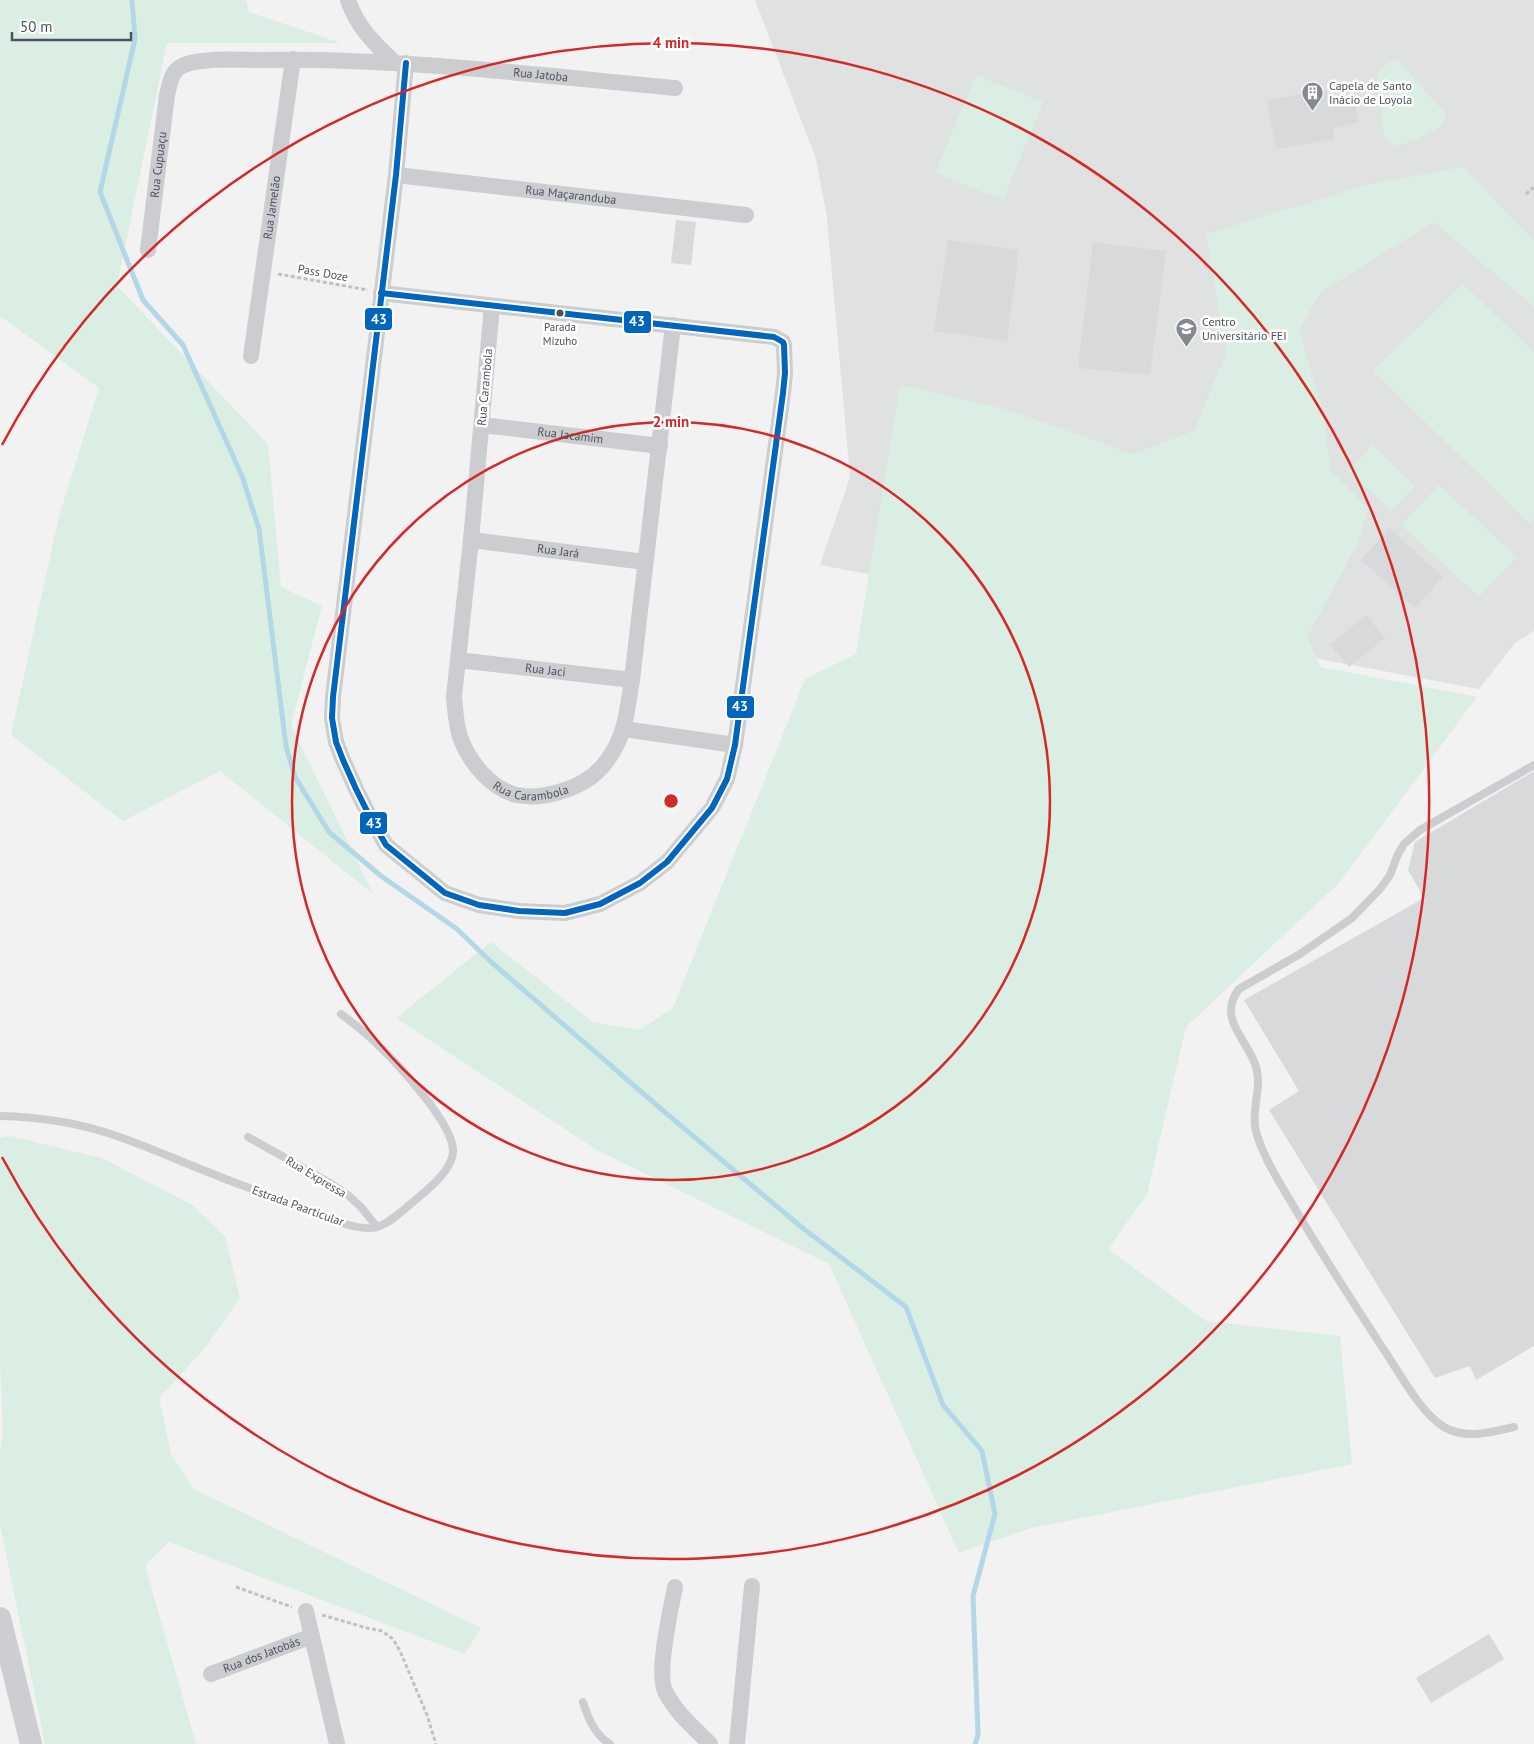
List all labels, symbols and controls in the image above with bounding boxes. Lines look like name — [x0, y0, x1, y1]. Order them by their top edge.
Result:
scale bar — [12, 10, 131, 42]
text: 50 m — [20, 17, 53, 36]
text: 4 min — [653, 33, 689, 52]
street label: Rua Jatoba — [513, 64, 569, 84]
place label: Capela de Santo Inácio de Loyola — [1329, 78, 1412, 107]
building icon: Capela de Santo Inácio de Loyola — [1301, 81, 1325, 112]
street label: Rua Cupuaçu — [146, 131, 169, 199]
street label: Rua Jamelão — [260, 175, 283, 240]
street label: Rua Maçaranduba — [525, 182, 617, 207]
street label: Pass Doze — [297, 261, 349, 284]
line badge: 43 — [364, 307, 393, 331]
marker: Parada Mizuho — [555, 308, 565, 318]
text: 43 — [371, 310, 387, 328]
line badge: 43 — [623, 310, 652, 334]
text: 43 — [629, 312, 645, 330]
place label: Centro Universitário FEI — [1202, 314, 1287, 343]
school or university icon: Centro Universitário FEI — [1174, 317, 1198, 348]
place label: Parada Mizuho — [543, 320, 577, 348]
street label: Rua Carambola — [474, 348, 495, 426]
text: 2 min — [653, 412, 689, 431]
street label: Rua Jacamim — [537, 424, 604, 446]
street label: Rua Jará — [537, 540, 580, 561]
street label: Rua Jaci — [524, 660, 567, 679]
line badge: 43 — [726, 695, 755, 719]
text: 43 — [732, 697, 748, 715]
street label: Rua Carambola — [490, 777, 570, 803]
centre of rings — [662, 792, 680, 810]
line badge: 43 — [359, 811, 388, 835]
text: 43 — [366, 814, 382, 832]
street label: Rua Expressa — [283, 1153, 349, 1201]
street label: Estrada Paarticular — [250, 1182, 346, 1229]
street label: Rua dos Jatobás — [221, 1633, 302, 1676]

